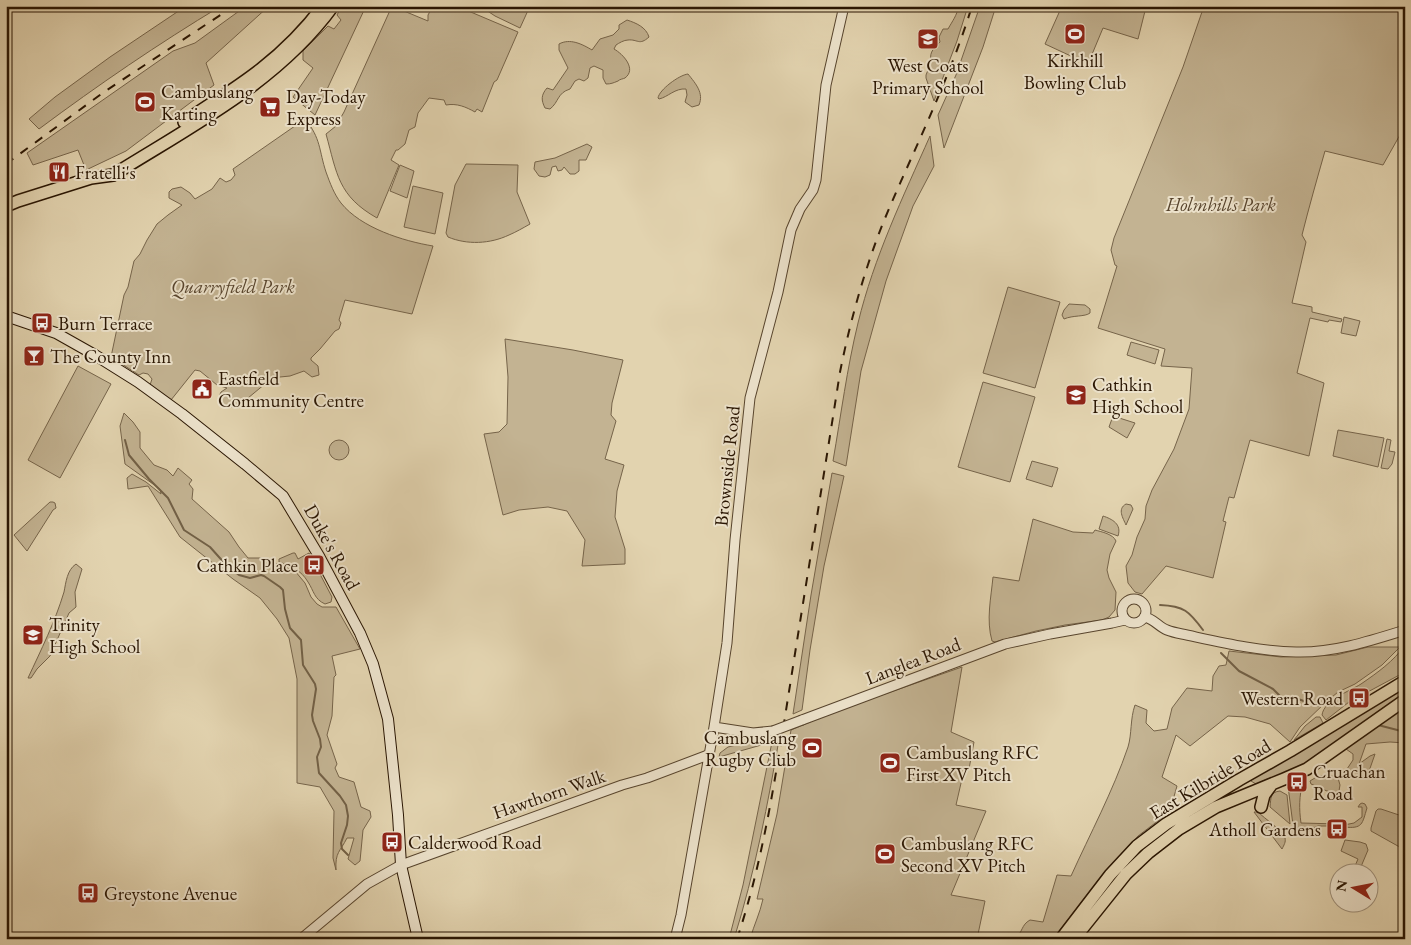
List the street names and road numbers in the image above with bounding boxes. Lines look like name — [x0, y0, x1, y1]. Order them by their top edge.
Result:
street label: Brownside Road — [708, 404, 746, 528]
street label: Duke's Road — [298, 500, 366, 595]
street label: Langlea Road — [862, 631, 965, 691]
street label: East Kilbride Road — [1145, 733, 1276, 825]
street label: Hawthorn Walk — [489, 763, 610, 825]

